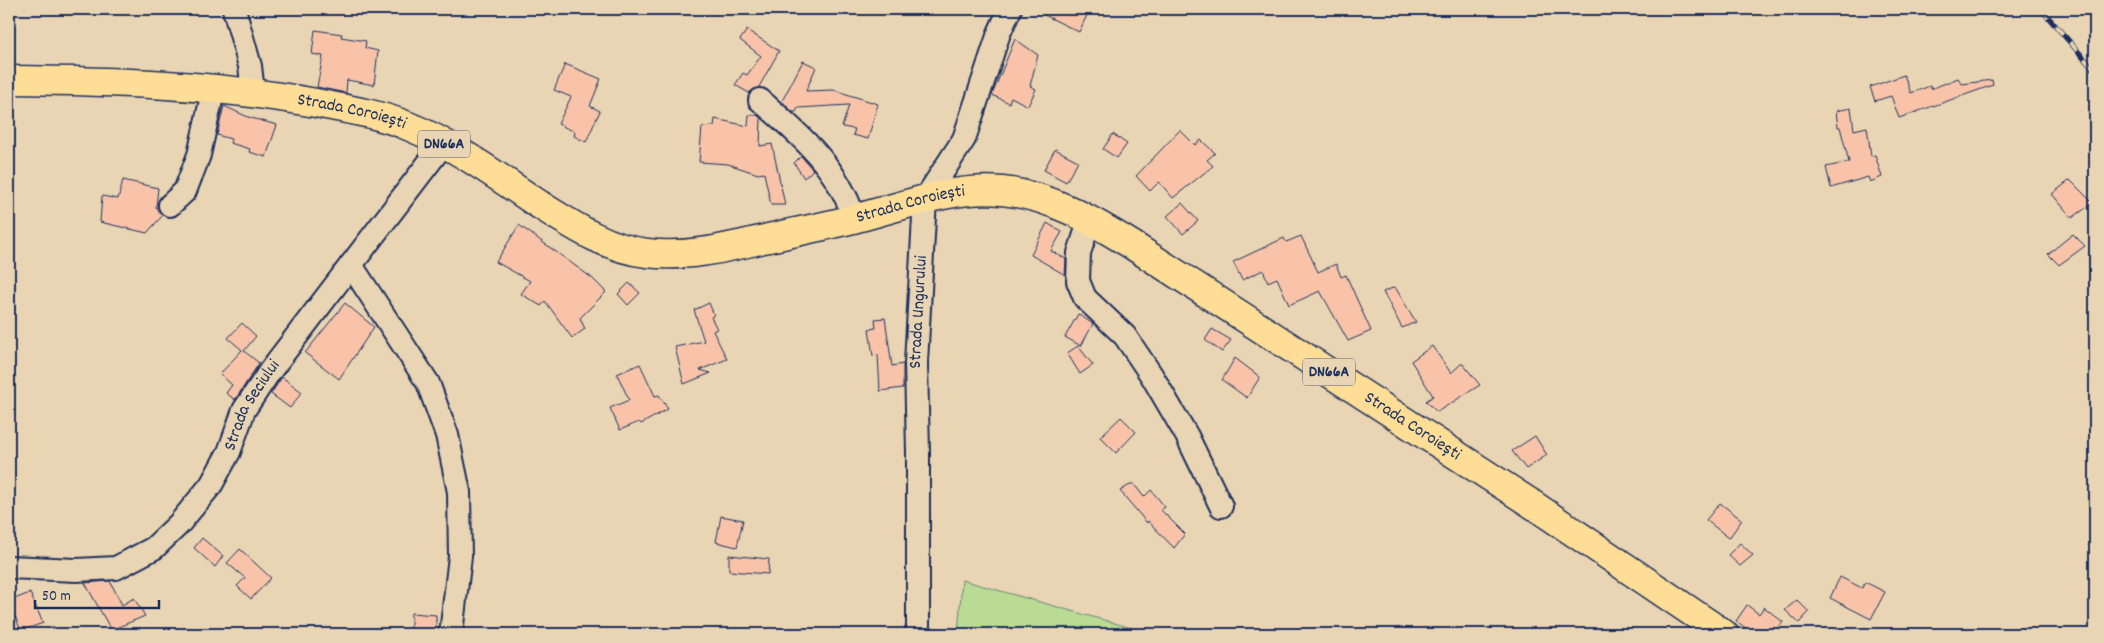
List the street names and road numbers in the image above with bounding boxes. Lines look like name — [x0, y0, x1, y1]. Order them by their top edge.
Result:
street label: Strada Coroiești — [295, 87, 410, 137]
road number: DN66A — [418, 130, 470, 158]
street label: Strada Coroiești — [854, 179, 966, 230]
street label: Strada Ungurului — [903, 255, 934, 369]
street label: Strada Seciului — [218, 355, 287, 454]
road number: DN66A — [1303, 358, 1355, 386]
street label: Strada Coroiești — [1359, 386, 1466, 467]

